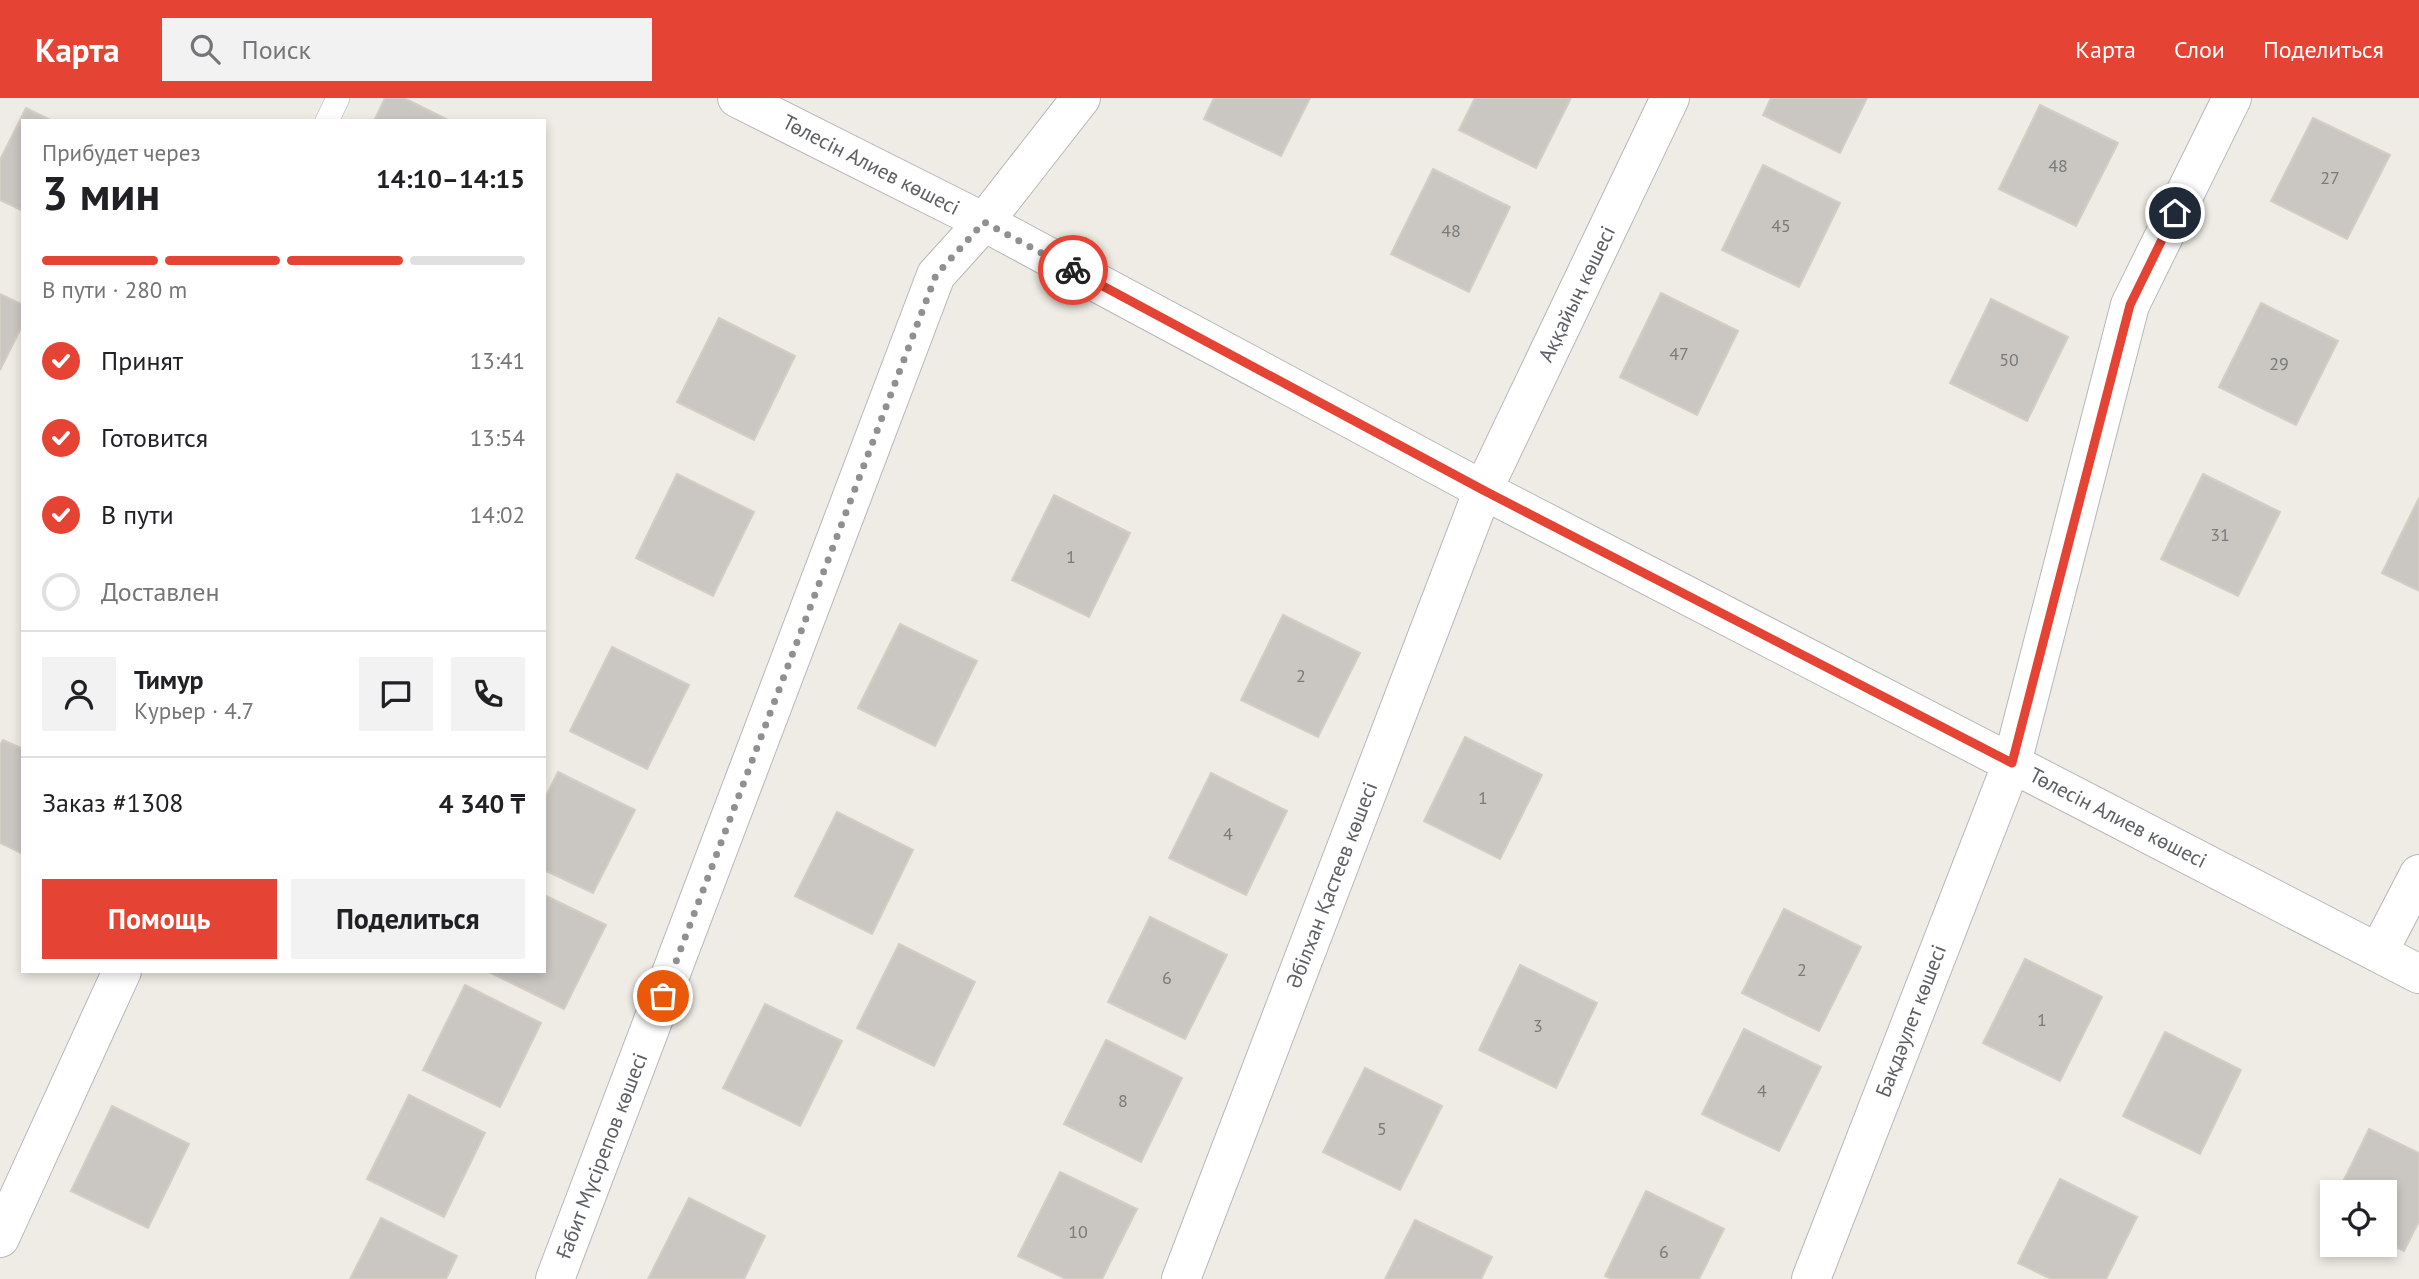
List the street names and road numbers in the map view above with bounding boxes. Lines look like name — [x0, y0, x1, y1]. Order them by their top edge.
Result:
street label: Төлесін Алиев көшесі — [778, 108, 964, 221]
street label: Аққайың көшесі — [1532, 221, 1621, 366]
street label: Төлесін Алиев көшесі — [2025, 761, 2211, 874]
street label: Әбілхан Қастеев көшесi — [1280, 778, 1383, 992]
street label: Бақдәулет көшесi — [1869, 941, 1952, 1101]
street label: Ғабит Мүсірепов көшесi — [550, 1049, 653, 1263]

